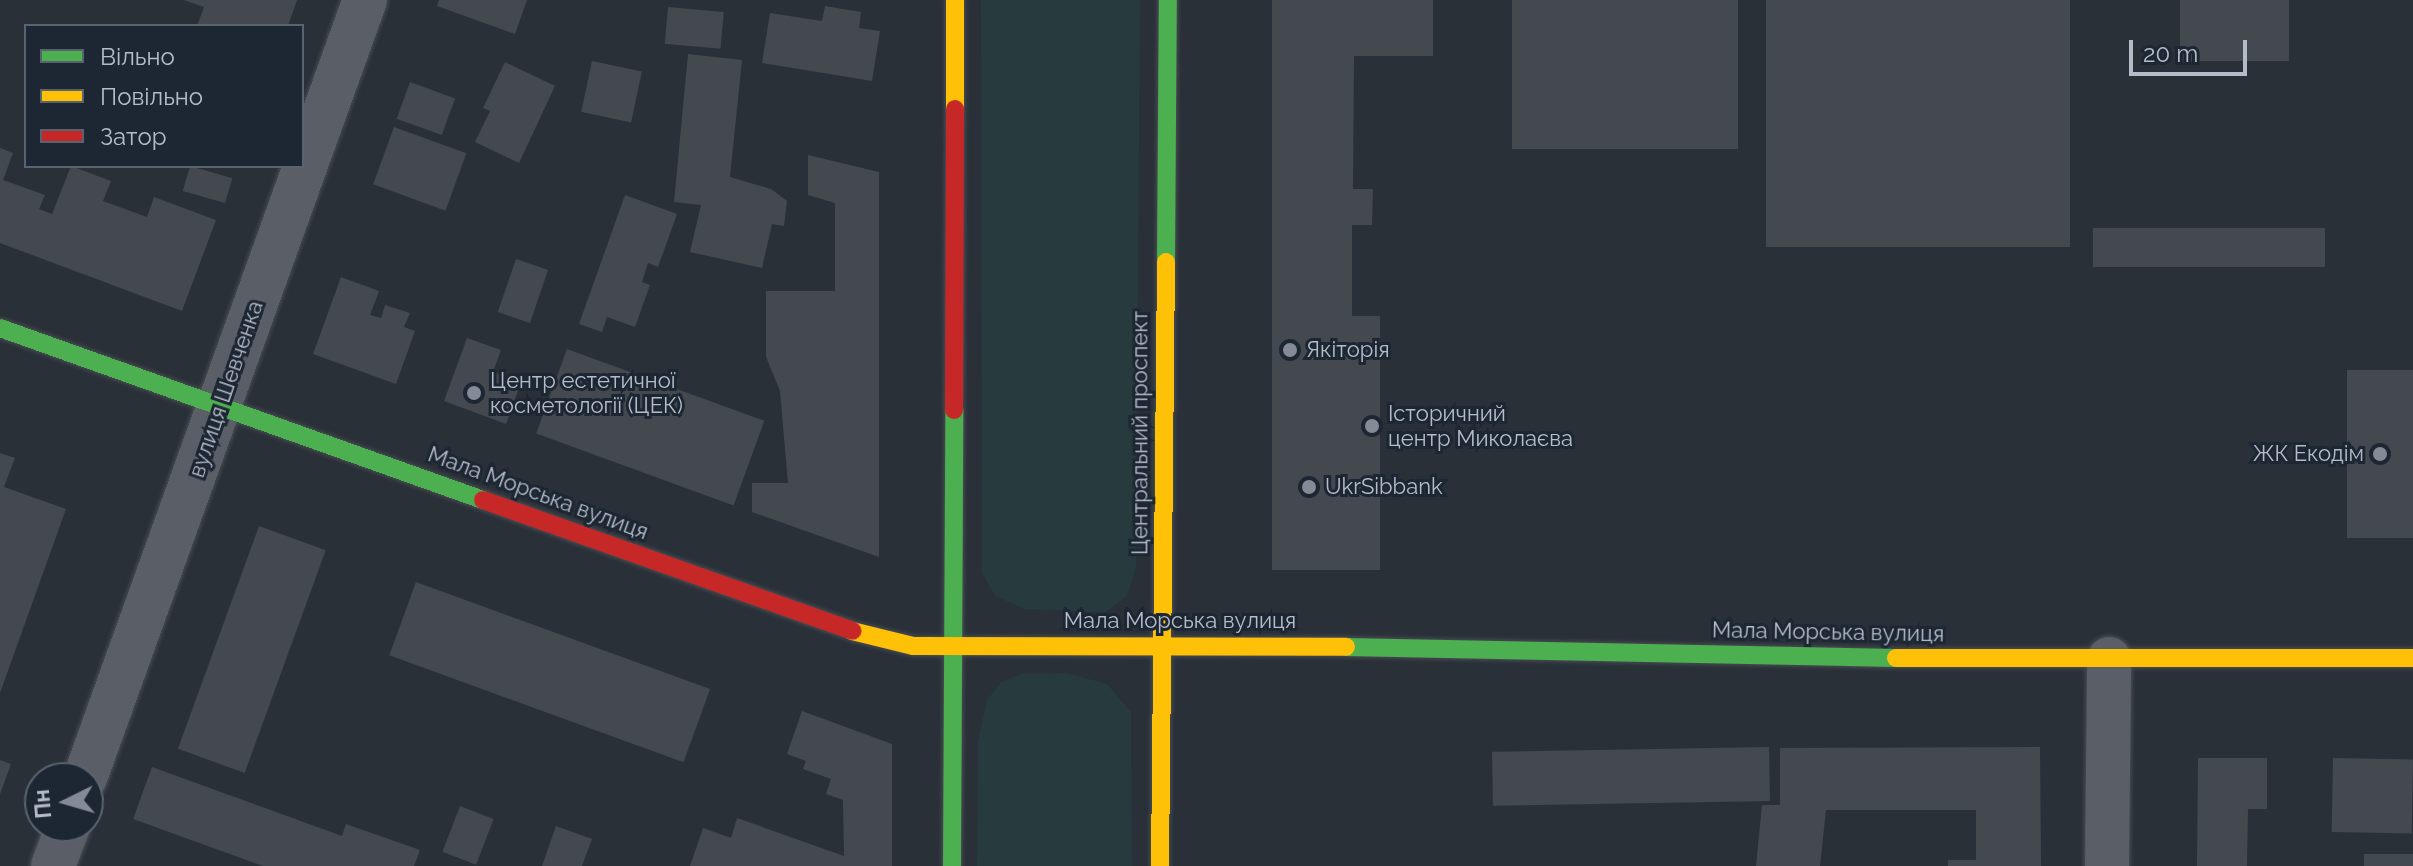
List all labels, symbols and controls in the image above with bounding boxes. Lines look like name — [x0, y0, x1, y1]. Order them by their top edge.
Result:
legend — [24, 24, 304, 168]
scale bar — [2133, 24, 2251, 74]
text: 20 m — [2143, 39, 2198, 68]
text: Вільно — [100, 42, 175, 71]
text: Повільно — [100, 82, 203, 111]
text: Затор — [100, 122, 167, 151]
street label: вулиця Шевченка — [183, 297, 269, 481]
street label: Центральний проспект — [1127, 311, 1153, 555]
place label: Якіторія — [1306, 337, 1390, 363]
marker: Якіторія — [1281, 341, 1299, 359]
place label: Центр естетичної косметології (ЦЕК) — [490, 367, 683, 418]
marker: Центр естетичної косметології (ЦЕК) — [465, 384, 483, 402]
place label: Історичний центр Миколаєва — [1388, 400, 1573, 452]
marker: Історичний центр Миколаєва — [1363, 417, 1381, 435]
street label: Мала Морська вулиця — [424, 441, 652, 545]
place label: ЖК Екодім — [2253, 441, 2364, 467]
marker: ЖК Екодім — [2371, 445, 2389, 463]
place label: UkrSibbank — [1325, 474, 1443, 500]
marker: UkrSibbank — [1300, 478, 1318, 496]
street label: Мала Морська вулиця — [1064, 608, 1296, 634]
street label: Мала Морська вулиця — [1712, 617, 1944, 647]
north arrow — [24, 762, 104, 842]
text: Пн — [28, 788, 56, 820]

